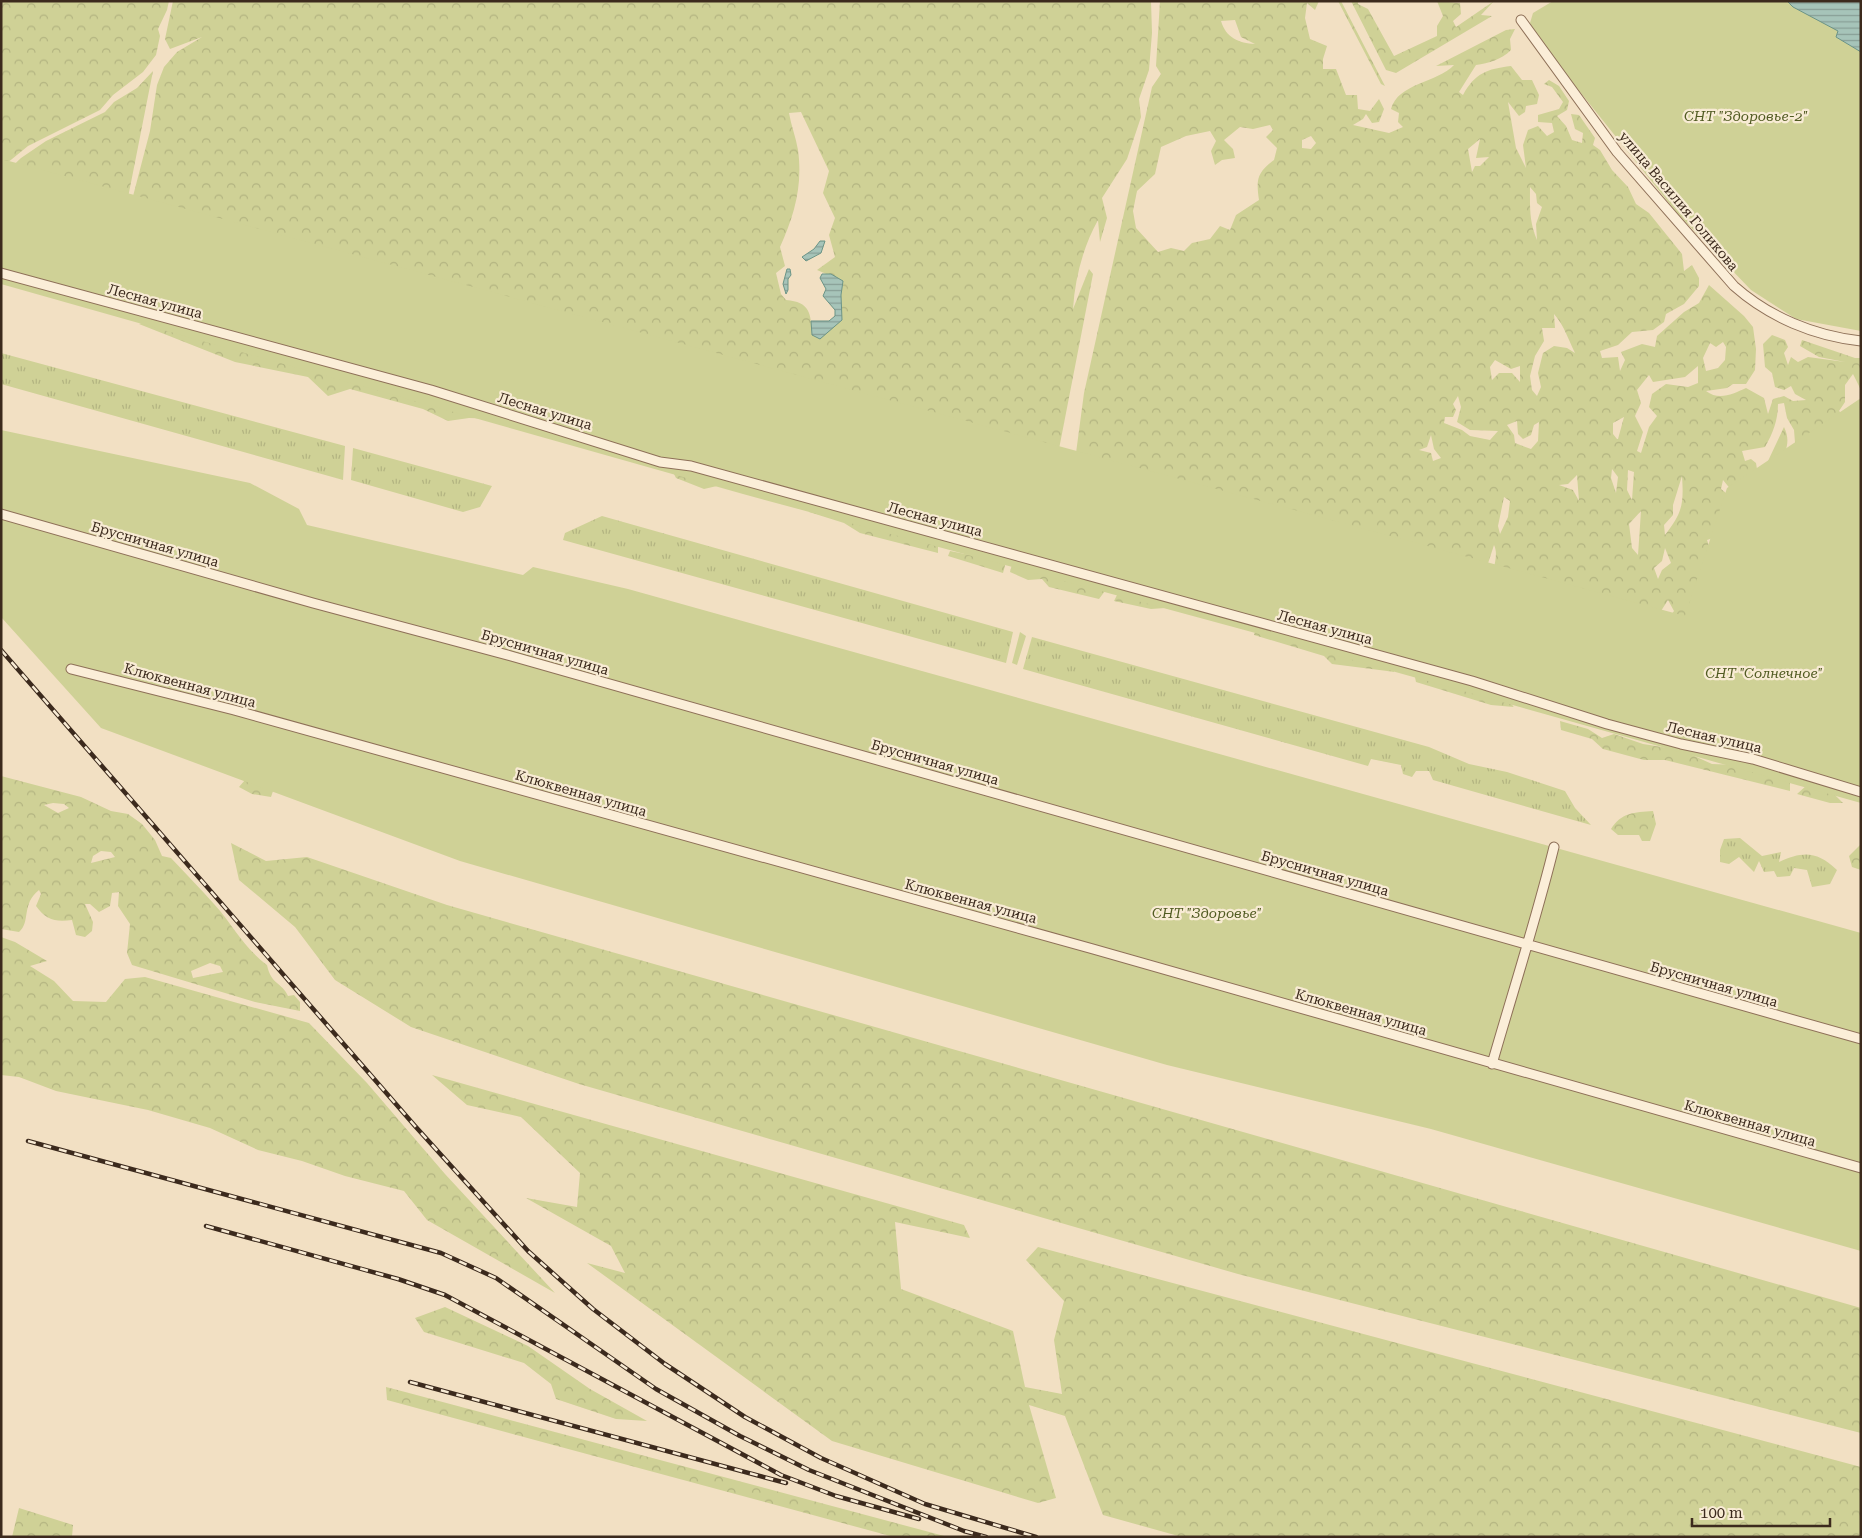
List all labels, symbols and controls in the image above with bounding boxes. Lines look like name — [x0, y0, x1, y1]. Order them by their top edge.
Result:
park label: СНТ "Здоровье-2" — [1684, 108, 1808, 124]
street label: улица Василия Голикова — [1616, 128, 1742, 274]
street label: Лесная улица — [106, 281, 205, 321]
street label: Лесная улица — [496, 389, 594, 433]
street label: Лесная улица — [886, 499, 985, 539]
street label: Брусничная улица — [89, 518, 221, 570]
street label: Лесная улица — [1276, 607, 1375, 647]
street label: Брусничная улица — [479, 626, 611, 678]
street label: Клюквенная улица — [122, 660, 258, 710]
park label: СНТ "Солнечное" — [1705, 665, 1823, 681]
street label: Лесная улица — [1665, 718, 1764, 756]
street label: Брусничная улица — [869, 736, 1001, 788]
street label: Клюквенная улица — [513, 767, 649, 820]
street label: Брусничная улица — [1259, 847, 1391, 899]
street label: Клюквенная улица — [903, 876, 1039, 926]
park label: СНТ "Здоровье" — [1152, 905, 1262, 921]
street label: Брусничная улица — [1648, 958, 1780, 1010]
street label: Клюквенная улица — [1293, 986, 1429, 1039]
street label: Клюквенная улица — [1682, 1097, 1818, 1150]
scale bar — [1692, 1496, 1830, 1528]
text: 100 m — [1700, 1504, 1743, 1522]

